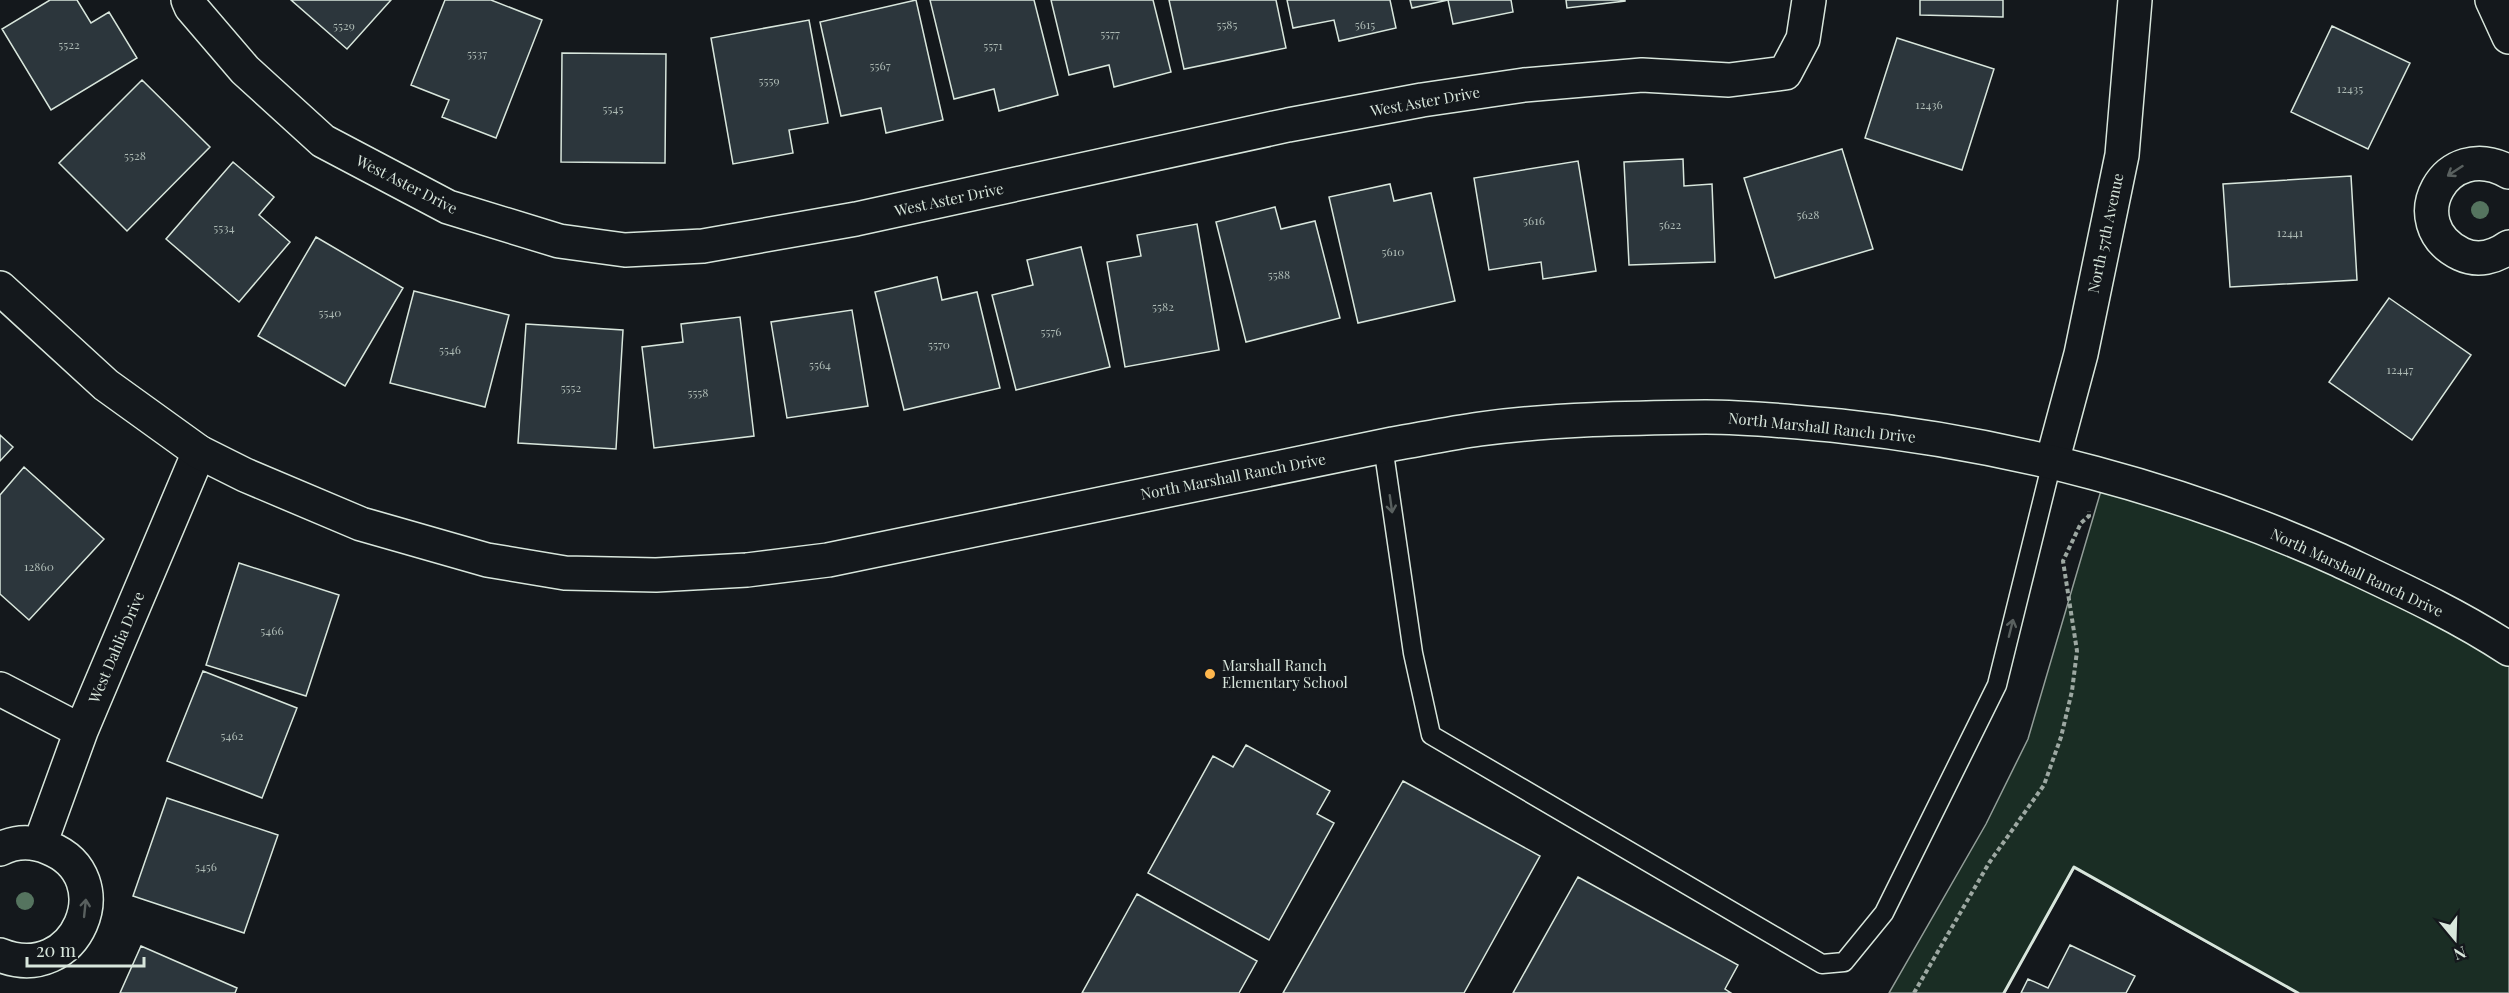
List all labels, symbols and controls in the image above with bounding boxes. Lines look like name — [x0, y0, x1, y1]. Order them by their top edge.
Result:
house number: 5585 — [1216, 16, 1238, 32]
house number: 5615 — [1355, 16, 1375, 32]
house number: 5529 — [333, 17, 355, 33]
house number: 5577 — [1100, 25, 1120, 41]
house number: 5522 — [58, 36, 80, 52]
house number: 5571 — [983, 37, 1003, 53]
house number: 5537 — [467, 45, 487, 61]
house number: 5567 — [869, 57, 891, 73]
house number: 5559 — [758, 72, 780, 88]
house number: 12435 — [2337, 80, 2363, 96]
street label: West Aster Drive — [1368, 82, 1481, 121]
house number: 12436 — [1915, 96, 1943, 112]
house number: 5545 — [603, 100, 623, 116]
house number: 5528 — [124, 147, 146, 163]
street label: West Aster Drive — [352, 149, 461, 218]
one-way arrow — [2446, 164, 2463, 177]
street label: North 57th Avenue — [2083, 171, 2127, 295]
street label: West Aster Drive — [892, 178, 1005, 221]
house number: 5628 — [1796, 206, 1820, 222]
house number: 5616 — [1523, 212, 1545, 228]
house number: 5622 — [1659, 216, 1682, 232]
house number: 5534 — [213, 219, 235, 235]
house number: 12441 — [2277, 224, 2304, 240]
house number: 5610 — [1382, 243, 1404, 259]
house number: 5588 — [1268, 266, 1290, 282]
house number: 5582 — [1152, 298, 1174, 314]
house number: 5540 — [318, 304, 342, 320]
house number: 5576 — [1040, 323, 1062, 339]
house number: 5570 — [928, 336, 950, 352]
house number: 5546 — [439, 341, 461, 357]
house number: 5564 — [809, 356, 831, 372]
house number: 12447 — [2387, 361, 2414, 377]
house number: 5552 — [561, 379, 582, 395]
house number: 5558 — [687, 384, 709, 400]
street label: North Marshall Ranch Drive — [1727, 407, 1917, 447]
street label: North Marshall Ranch Drive — [1139, 448, 1327, 504]
one-way arrow — [1386, 494, 1397, 513]
street label: North Marshall Ranch Drive — [2267, 523, 2447, 621]
house number: 12860 — [24, 558, 54, 574]
street label: West Dahlia Drive — [83, 588, 148, 707]
one-way arrow — [2005, 619, 2017, 638]
house number: 5466 — [260, 622, 284, 638]
place label: Marshall Ranch Elementary School — [1222, 655, 1348, 692]
marker: Marshall Ranch Elementary School — [1203, 667, 1217, 681]
house number: 5462 — [221, 727, 244, 743]
house number: 5456 — [195, 858, 217, 874]
one-way arrow — [80, 899, 91, 918]
north arrow — [2425, 909, 2485, 969]
scale bar — [27, 930, 144, 968]
text: 20 m — [36, 938, 76, 962]
text: N — [2451, 942, 2469, 966]

